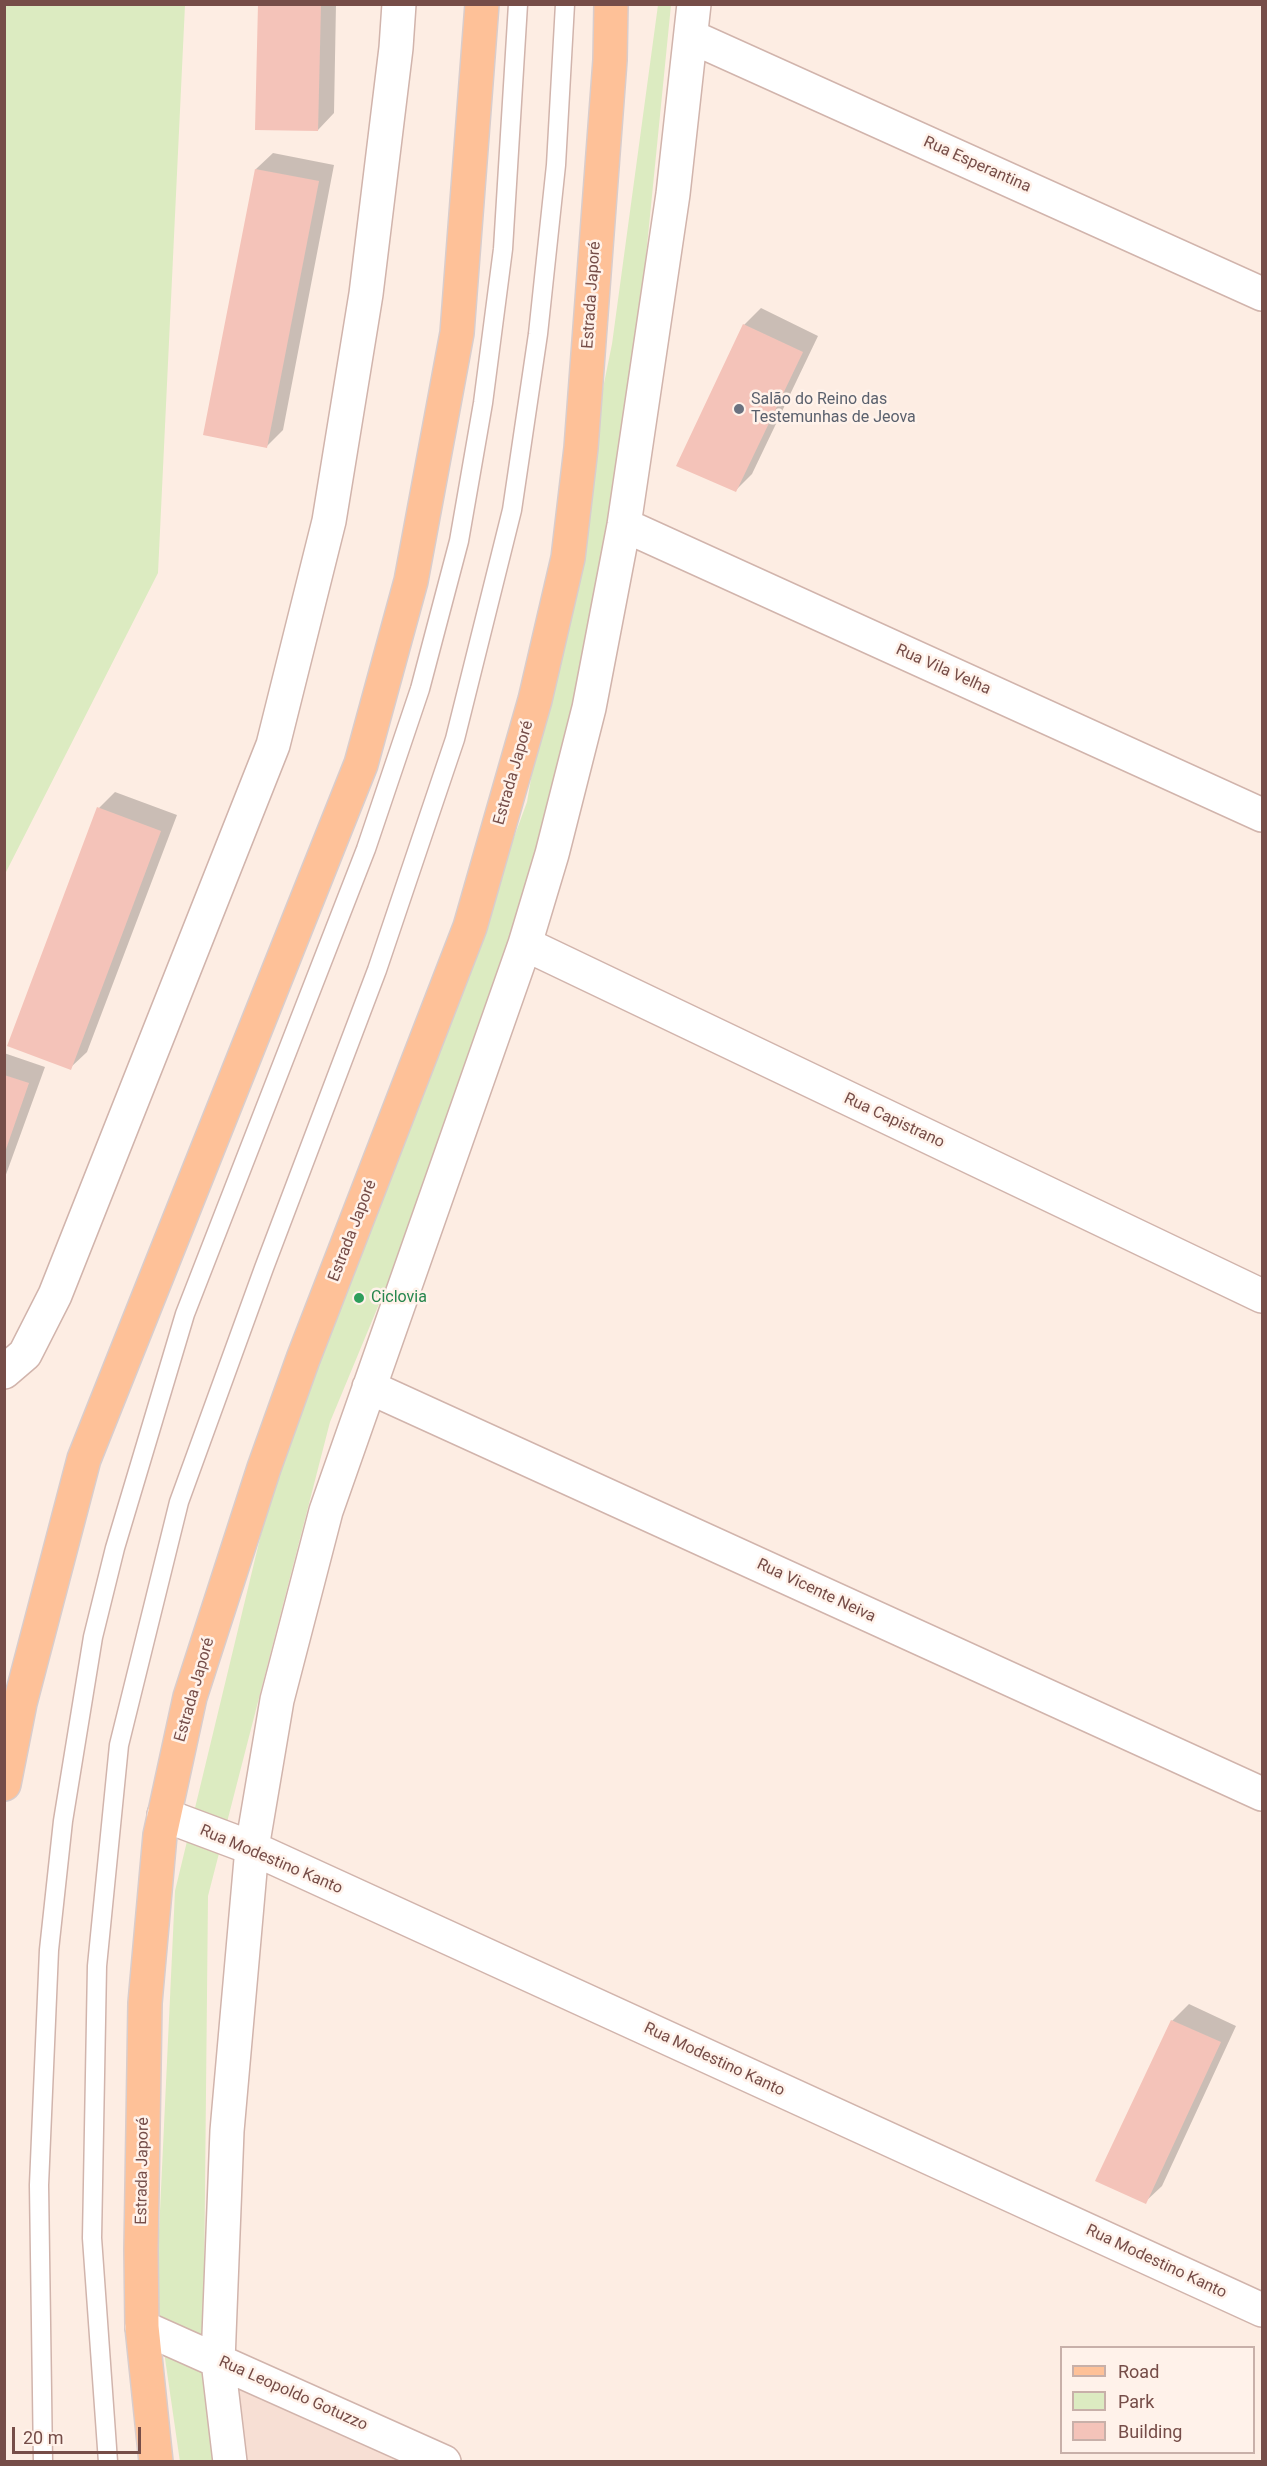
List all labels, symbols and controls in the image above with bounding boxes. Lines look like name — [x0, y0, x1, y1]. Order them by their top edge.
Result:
street label: Rua Esperantina — [920, 133, 1034, 197]
street label: Estrada Japoré — [579, 241, 605, 349]
place label: Salão do Reino das Testemunhas de Jeova — [751, 390, 916, 428]
marker: Salão do Reino das Testemunhas de Jeova — [732, 402, 746, 416]
street label: Rua Vila Velha — [893, 641, 993, 699]
street label: Estrada Japoré — [490, 719, 538, 827]
street label: Rua Capistrano — [841, 1089, 947, 1153]
street label: Estrada Japoré — [325, 1177, 381, 1285]
place label: Ciclovia — [371, 1288, 427, 1308]
marker: Ciclovia — [352, 1291, 366, 1305]
street label: Rua Vicente Neiva — [754, 1555, 878, 1627]
street label: Estrada Japoré — [171, 1636, 219, 1744]
street label: Rua Modestino Kanto — [197, 1821, 345, 1899]
street label: Rua Modestino Kanto — [641, 2019, 787, 2101]
street label: Estrada Japoré — [132, 2117, 154, 2225]
street label: Rua Modestino Kanto — [1083, 2221, 1229, 2303]
legend — [1060, 2346, 1255, 2454]
street label: Rua Leopoldo Gotuzzo — [216, 2353, 370, 2435]
text: Road — [1118, 2361, 1159, 2382]
text: Park — [1118, 2391, 1154, 2412]
scale bar — [15, 2415, 144, 2453]
text: Building — [1118, 2421, 1182, 2442]
text: 20 m — [23, 2427, 63, 2448]

